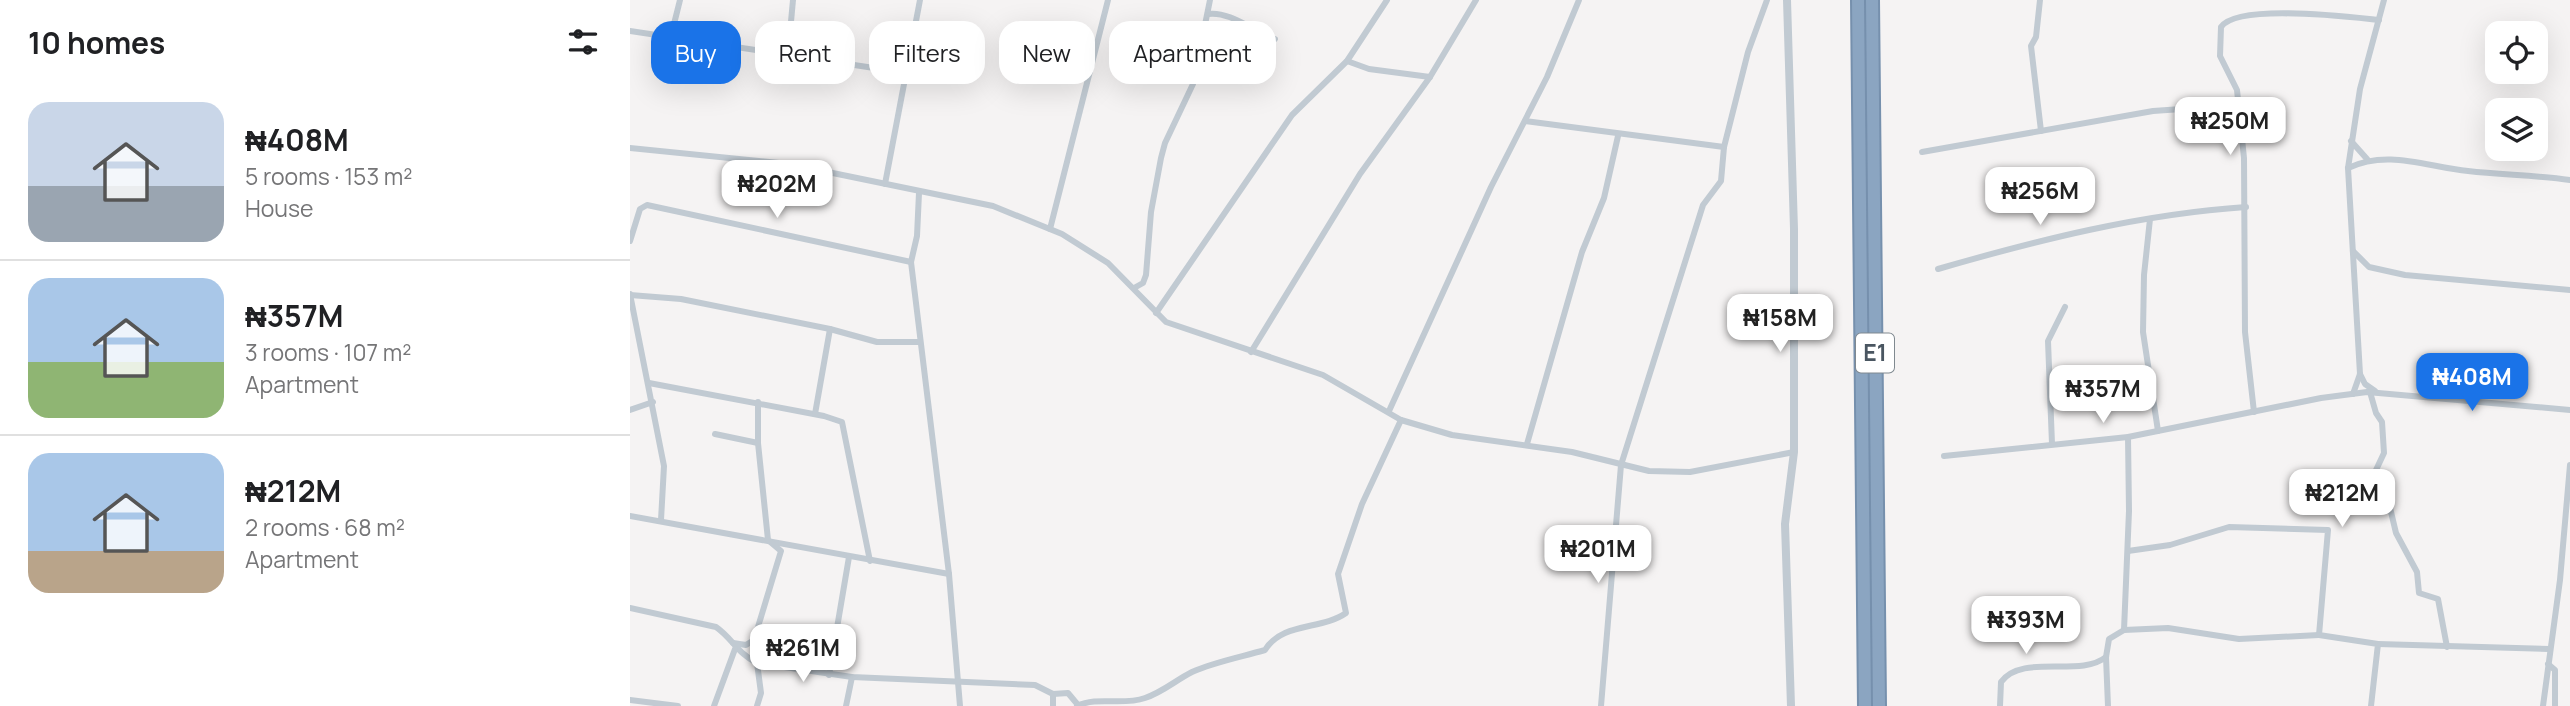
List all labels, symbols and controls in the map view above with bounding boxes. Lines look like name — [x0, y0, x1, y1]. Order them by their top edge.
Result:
chip: Buy — [651, 21, 741, 84]
chip: Rent — [755, 21, 855, 84]
chip: Filters — [869, 21, 985, 84]
chip: New — [999, 21, 1095, 84]
chip: Apartment — [1109, 21, 1276, 84]
map controls — [2485, 21, 2548, 161]
button: locate — [2485, 21, 2548, 84]
text: 10 homes — [28, 22, 165, 63]
icon: filters — [564, 23, 602, 61]
pin: ₦250M — [2181, 97, 2279, 157]
button: layers — [2485, 98, 2548, 161]
text: ₦250M — [2191, 104, 2269, 136]
text: ₦408M — [245, 119, 349, 160]
icon: home — [84, 130, 168, 214]
text: 5 rooms · 153 m² — [245, 160, 412, 192]
pin: ₦202M — [728, 160, 826, 220]
text: ₦202M — [738, 167, 816, 199]
pin: ₦256M — [1991, 168, 2089, 227]
text: ₦256M — [2001, 174, 2079, 206]
text: House — [245, 192, 314, 224]
pin: ₦158M — [1731, 294, 1829, 354]
text: ₦357M — [245, 295, 343, 336]
text: ₦158M — [1743, 301, 1817, 333]
icon: home — [84, 306, 168, 390]
road number: E1 — [1856, 334, 1894, 372]
text: 3 rooms · 107 m² — [245, 336, 411, 368]
pin: ₦408M — [2423, 354, 2521, 413]
text: ₦408M — [2432, 360, 2512, 392]
pin: ₦357M — [2054, 366, 2152, 425]
text: Apartment — [245, 368, 359, 400]
text: ₦357M — [2065, 372, 2141, 404]
text: ₦212M — [245, 470, 341, 511]
pin: ₦212M — [2293, 470, 2391, 529]
text: ₦212M — [2305, 476, 2379, 508]
icon: home — [84, 481, 168, 565]
text: 2 rooms · 68 m² — [245, 511, 405, 543]
pin: ₦201M — [1549, 526, 1647, 585]
text: ₦201M — [1560, 532, 1636, 564]
text: Apartment — [245, 543, 359, 575]
pin: ₦393M — [1977, 596, 2075, 656]
text: ₦393M — [1987, 603, 2065, 635]
pin: ₦261M — [754, 624, 852, 684]
text: ₦261M — [766, 631, 840, 663]

